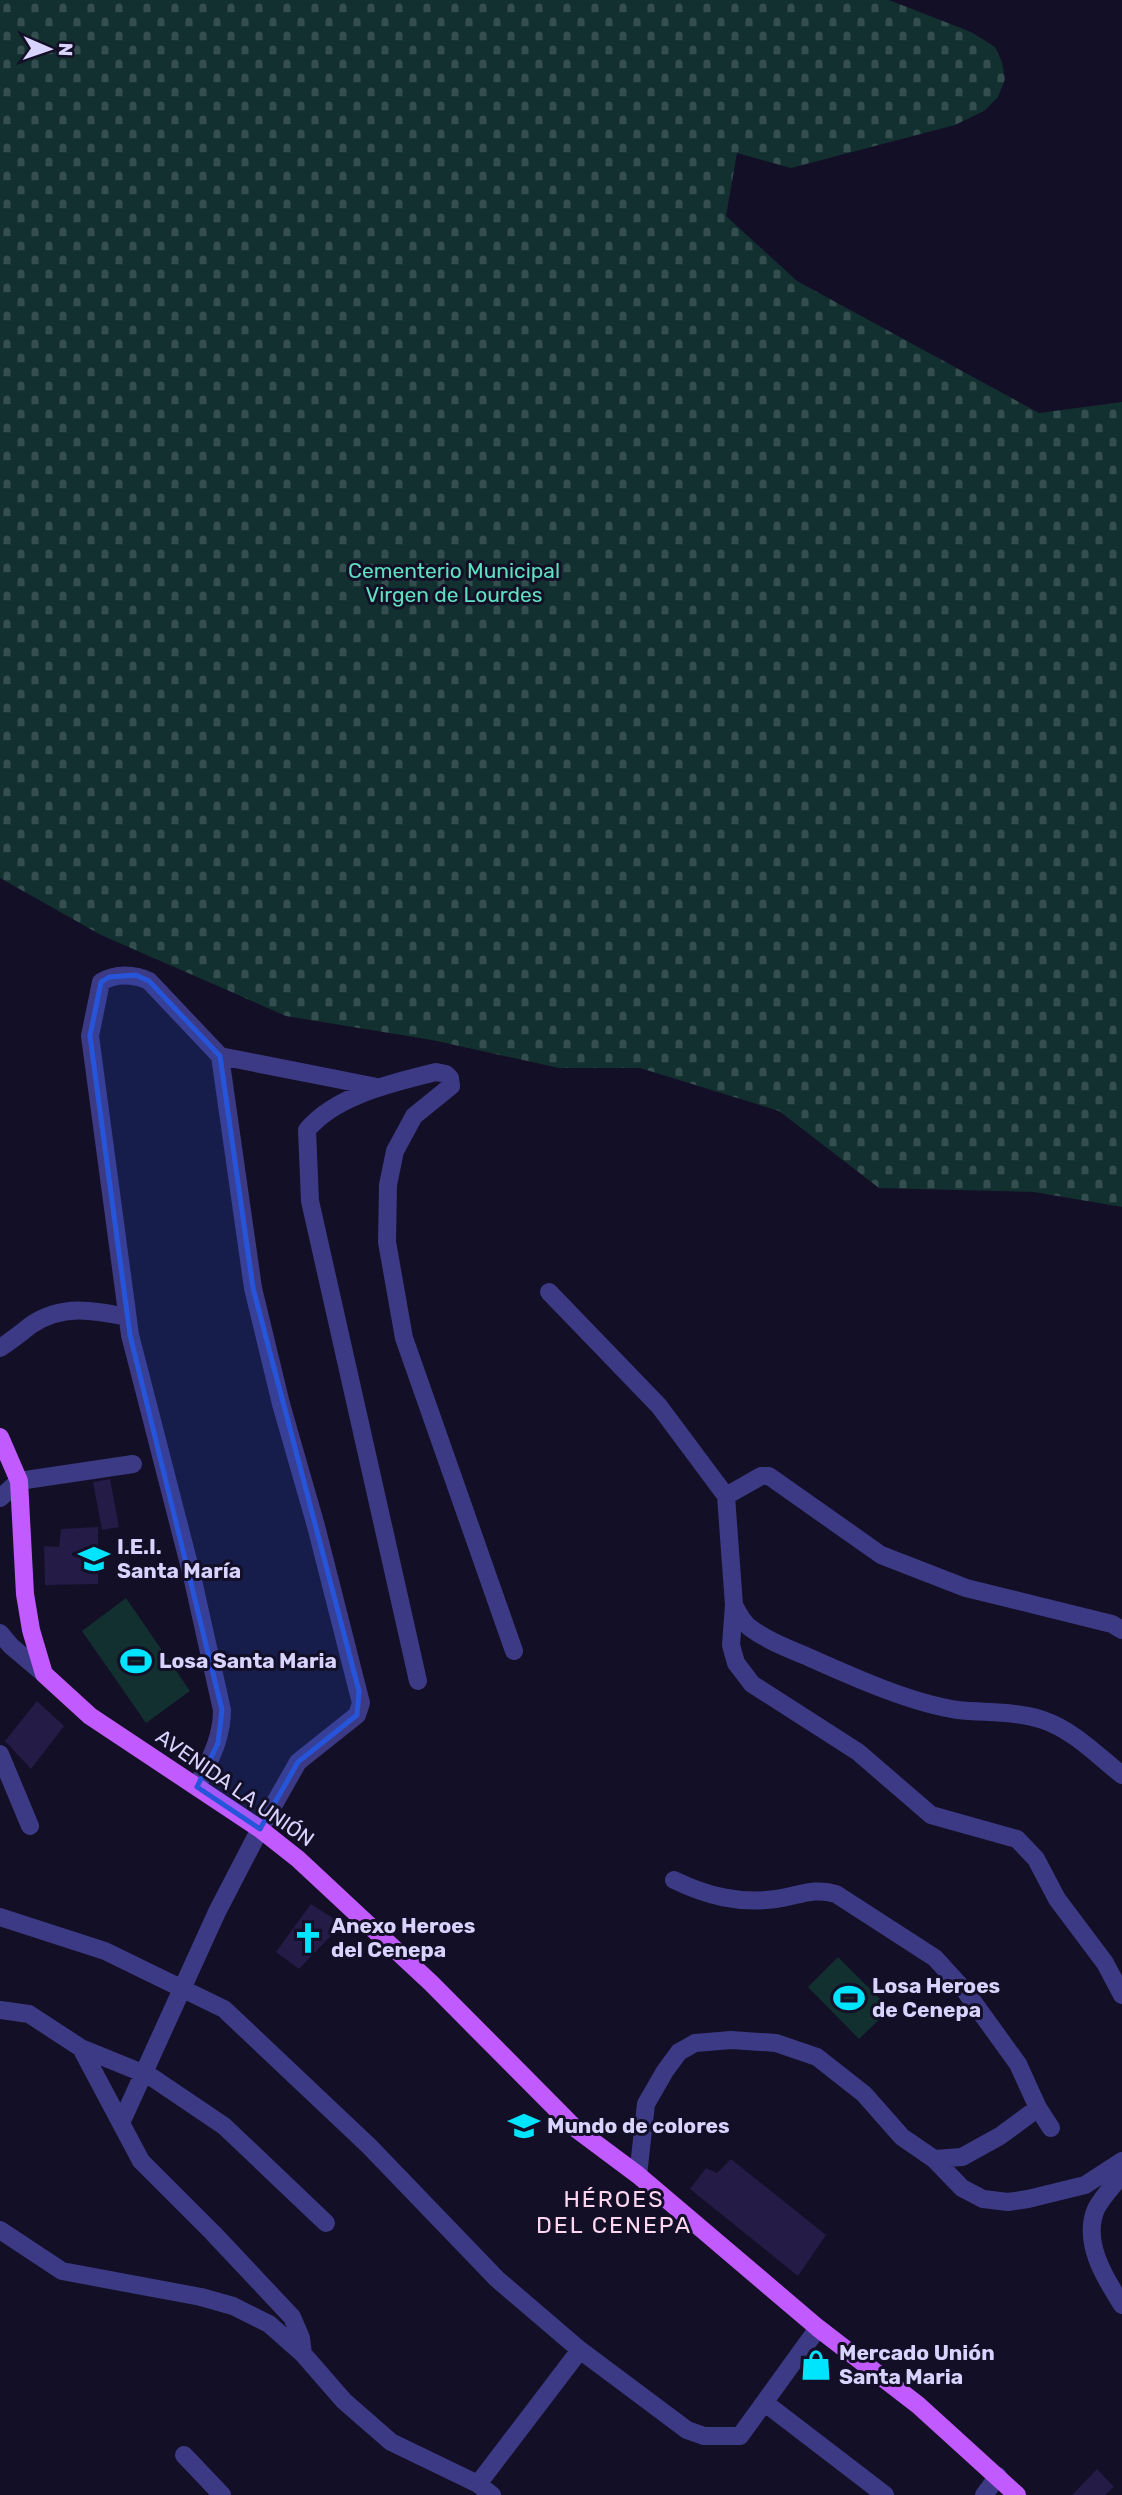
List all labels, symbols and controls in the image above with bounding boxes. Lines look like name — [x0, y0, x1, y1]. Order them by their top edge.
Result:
north arrow — [14, 14, 84, 84]
text: N — [54, 42, 77, 57]
park label: Cementerio Municipal Virgen de Lourdes — [348, 558, 560, 607]
place label: I.E.I. Santa María — [117, 1534, 241, 1583]
school or university icon: I.E.I. Santa María — [77, 1542, 111, 1576]
sports icon: Losa Santa Maria — [119, 1644, 153, 1678]
place label: Losa Santa Maria — [159, 1648, 337, 1673]
street label: AVENIDA LA UNIÓN — [151, 1724, 319, 1851]
place label: Anexo Heroes del Cenepa — [331, 1913, 475, 1962]
church icon: Anexo Heroes del Cenepa — [291, 1921, 325, 1955]
place label: Losa Heroes de Cenepa — [872, 1973, 1000, 2022]
sports icon: Losa Heroes de Cenepa — [832, 1981, 866, 2015]
school or university icon: Mundo de colores — [507, 2109, 541, 2143]
place label: Mundo de colores — [547, 2113, 730, 2138]
district label: HÉROES DEL CENEPA — [536, 2185, 692, 2239]
place label: Mercado Unión Santa Maria — [839, 2340, 995, 2389]
shop icon: Mercado Unión Santa Maria — [799, 2348, 833, 2382]

